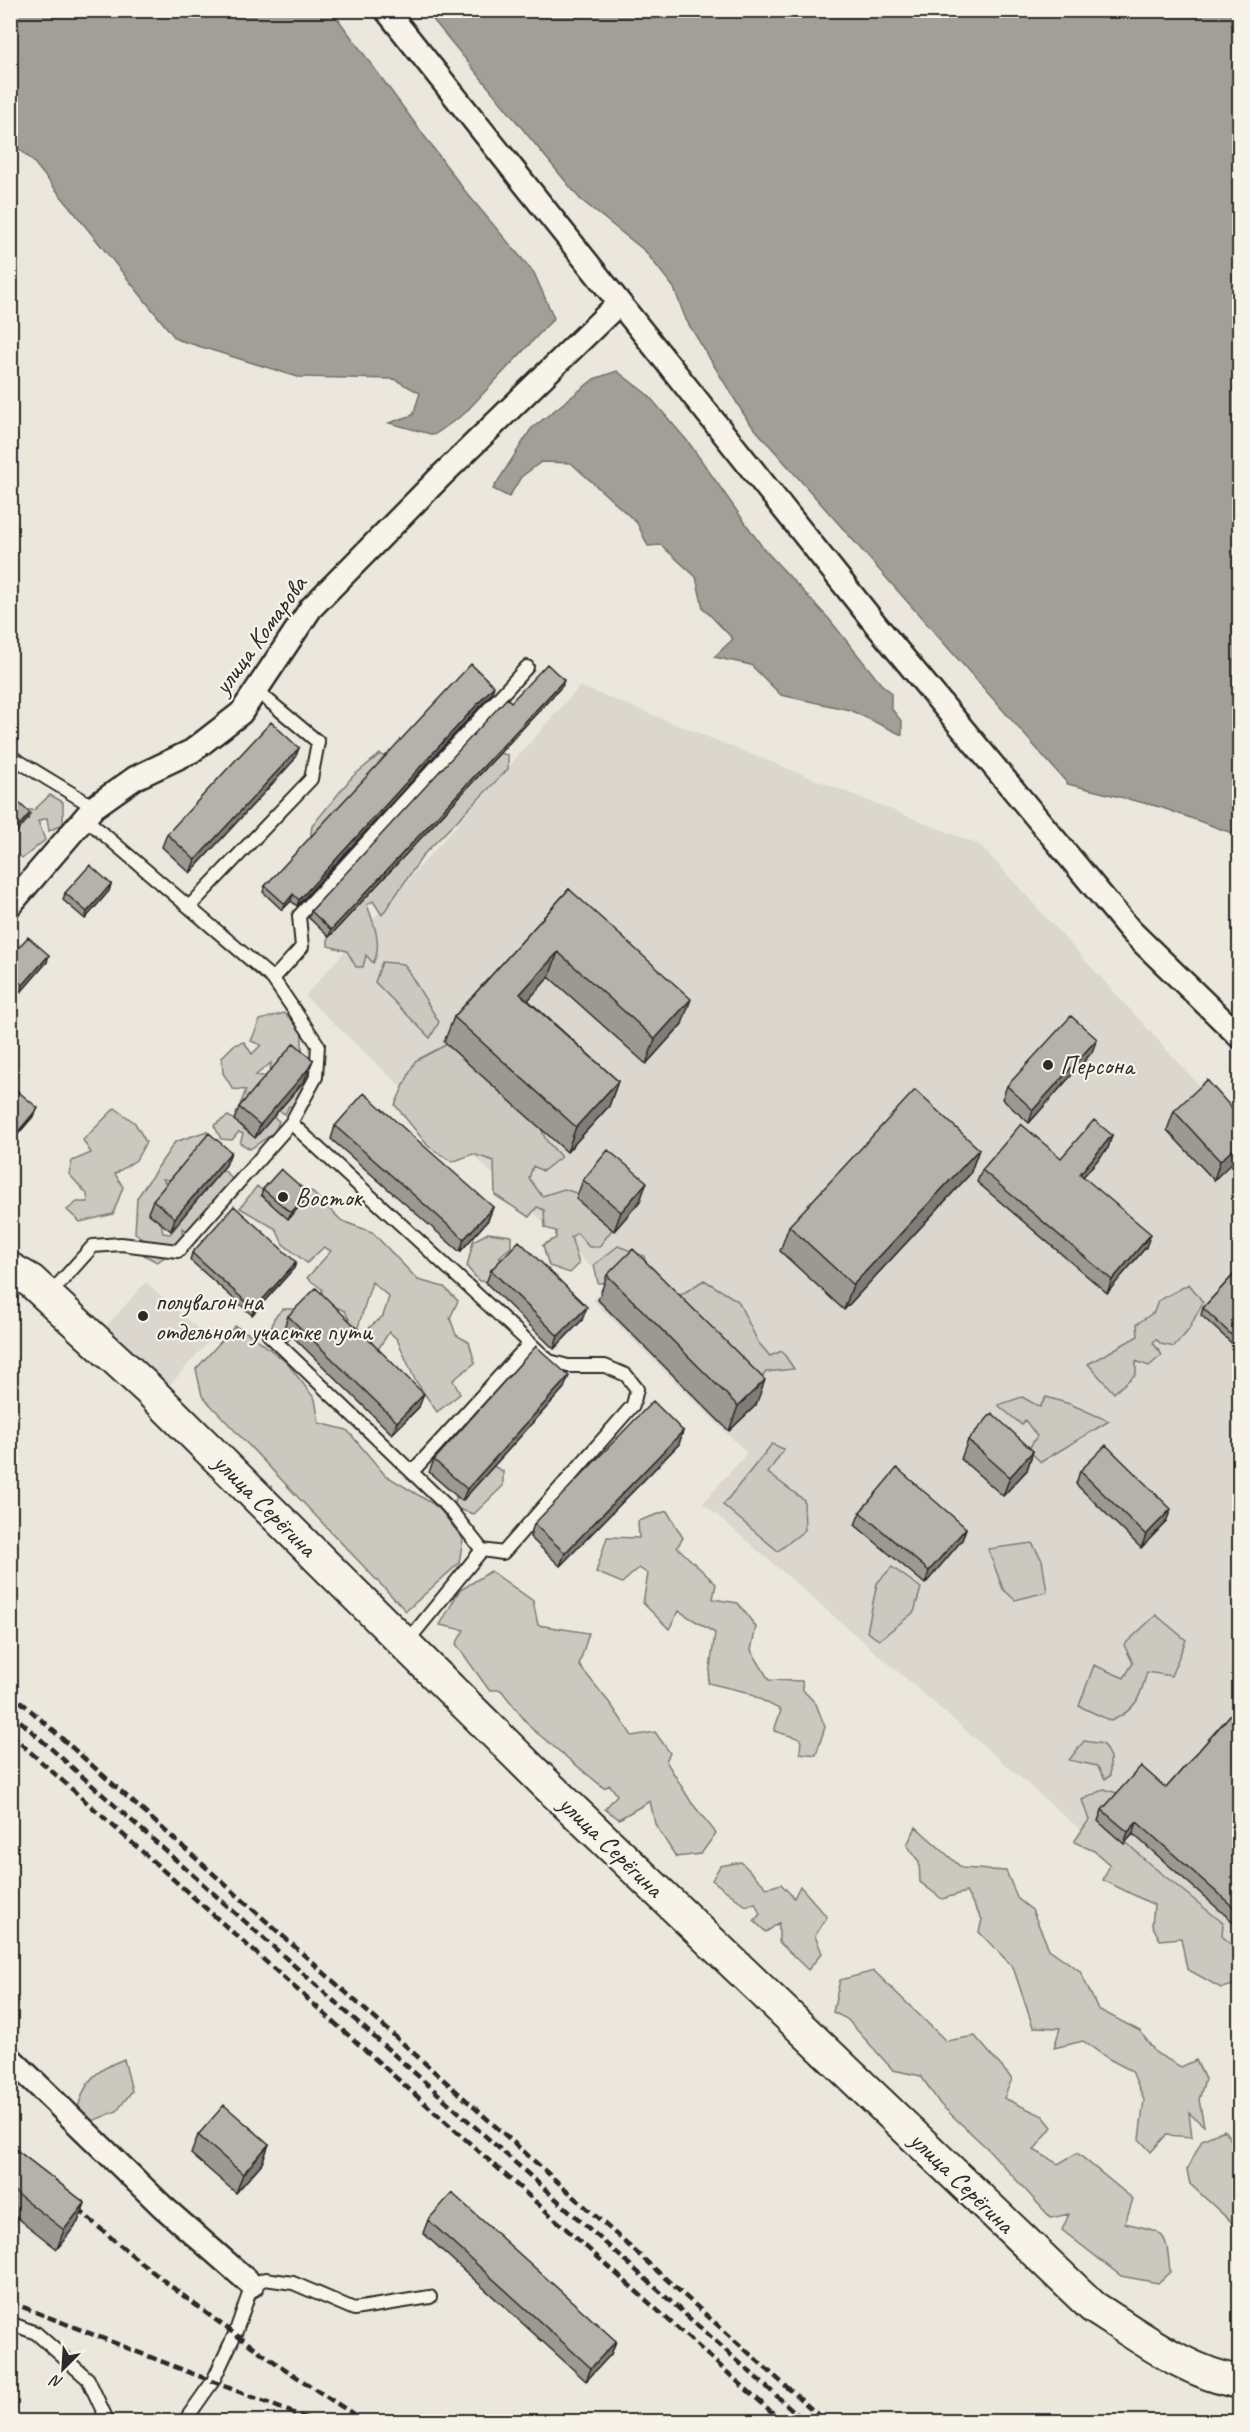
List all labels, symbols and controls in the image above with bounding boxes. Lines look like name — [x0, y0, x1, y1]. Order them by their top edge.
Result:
street label: улица Комарова — [205, 568, 315, 703]
place label: Персона — [1060, 1049, 1136, 1082]
marker: Персона — [1041, 1058, 1055, 1072]
place label: Восток — [295, 1181, 363, 1214]
marker: Восток — [276, 1190, 290, 1204]
place label: полувагон на отдельном участке пути — [155, 1285, 374, 1348]
marker: полувагон на отдельном участке пути — [136, 1309, 150, 1323]
street label: улица Серёгина — [205, 1445, 325, 1565]
street label: улица Серёгина — [550, 1786, 672, 1905]
street label: улица Серёгина — [901, 2122, 1023, 2241]
north arrow — [33, 2339, 93, 2399]
text: N — [46, 2369, 66, 2393]

